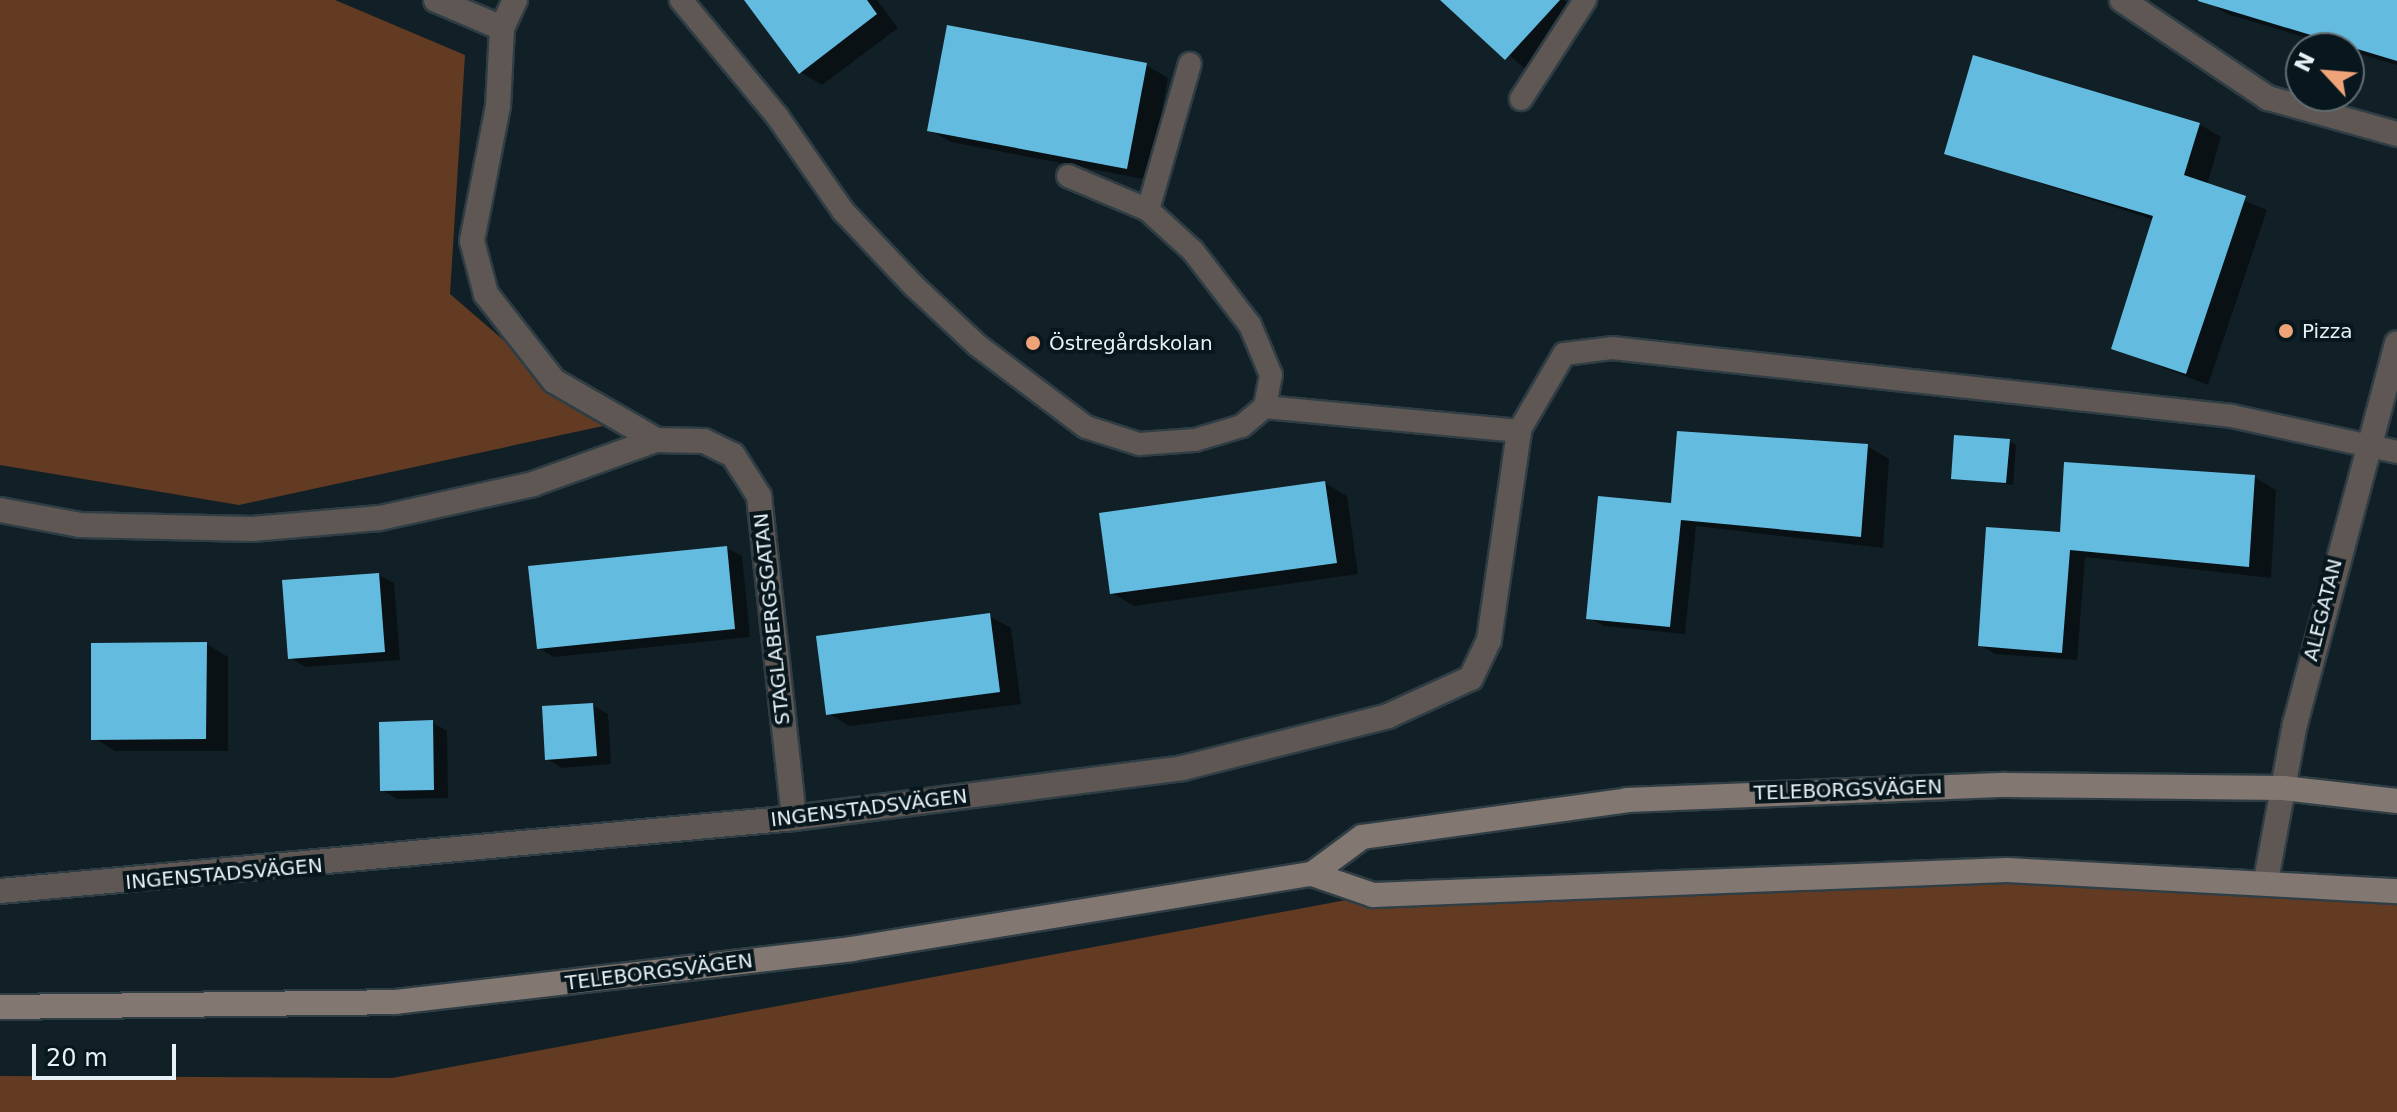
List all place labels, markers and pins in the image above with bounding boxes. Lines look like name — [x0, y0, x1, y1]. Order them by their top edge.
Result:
place label: Pizza — [2302, 319, 2352, 343]
marker: Pizza — [2277, 322, 2295, 340]
place label: Östregårdskolan — [1049, 331, 1213, 355]
marker: Östregårdskolan — [1024, 334, 1042, 352]

